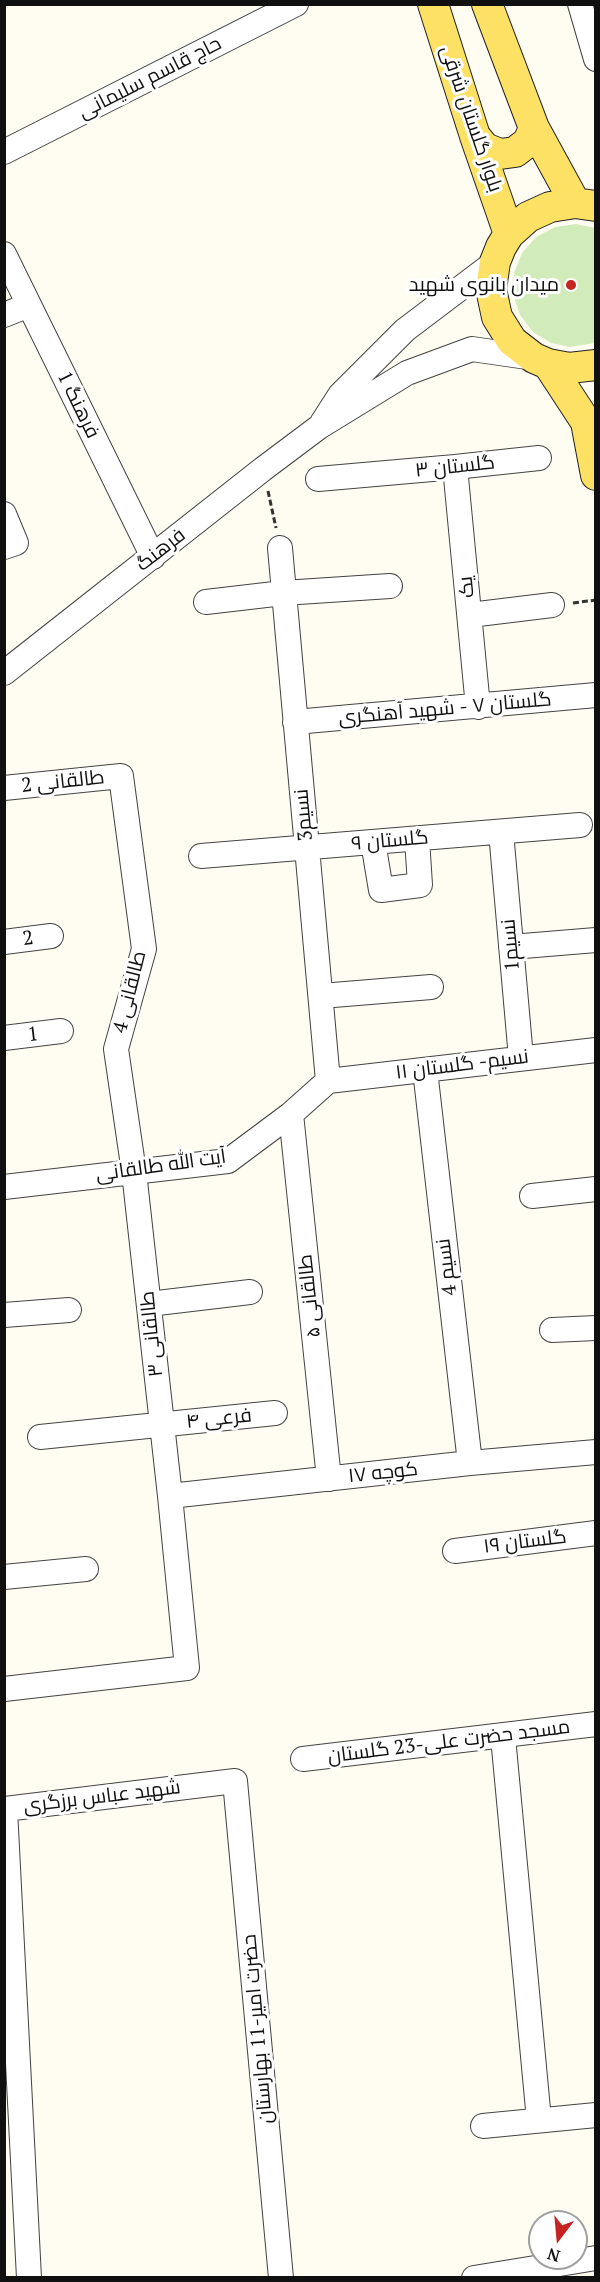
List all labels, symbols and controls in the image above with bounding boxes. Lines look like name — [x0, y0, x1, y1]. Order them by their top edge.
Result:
street label: حاج قاسم سلیمانی — [75, 32, 225, 124]
street label: بلوار گلستان شرقی — [435, 43, 507, 195]
place label: میدان بانوی شهید — [409, 273, 559, 297]
marker: میدان بانوی شهید — [564, 278, 578, 292]
street label: فرهنگ 1 — [51, 367, 105, 443]
street label: گلستان ۳ — [414, 451, 496, 483]
street label: فرهنگ — [131, 523, 191, 577]
street label: یک — [454, 575, 480, 599]
street label: گلستان ۷ - شهید آهنگری — [337, 688, 553, 730]
street label: طالقانی 2 — [20, 766, 106, 798]
street label: نسیم3 — [290, 788, 318, 842]
street label: گلستان ۹ — [351, 826, 429, 856]
street label: نسیم1 — [497, 918, 525, 972]
street label: 2 — [21, 926, 35, 952]
street label: طالقانی 4 — [108, 949, 152, 1035]
street label: 1 — [26, 1022, 40, 1048]
street label: نسیم- گلستان ۱۱ — [394, 1045, 530, 1085]
street label: آیت الله طالقانی — [94, 1145, 228, 1187]
street label: نسیم 4 — [432, 1237, 462, 1297]
street label: طالقانی ۵ — [294, 1253, 326, 1339]
street label: طالقانی ۳ — [136, 1290, 168, 1378]
street label: فرعی ۴ — [185, 1404, 253, 1434]
street label: کوچه ۱۷ — [347, 1457, 419, 1489]
street label: گلستان ۱۹ — [482, 1525, 568, 1559]
street label: مسجد حضرت علی-23 گلستان — [326, 1715, 572, 1769]
street label: شهید عباس برزگری — [22, 1775, 182, 1819]
street label: حضرت امیر-11 بهارستان — [238, 1933, 278, 2125]
north arrow — [528, 2210, 588, 2270]
text: N — [545, 2243, 562, 2268]

